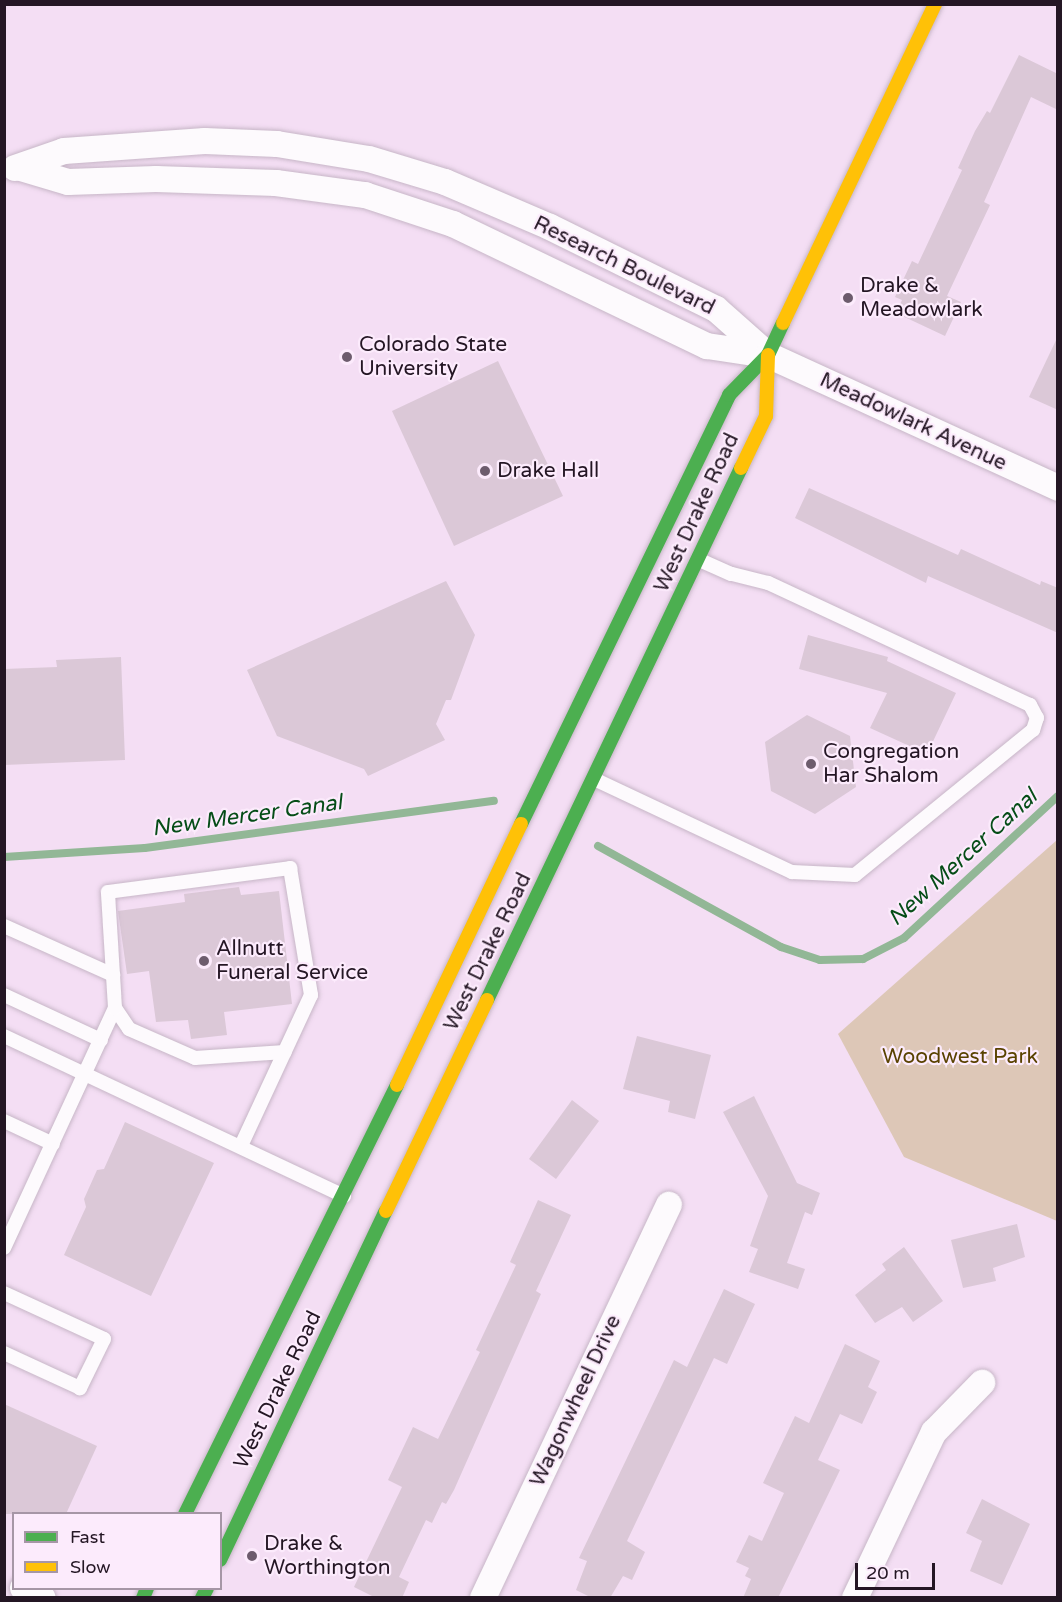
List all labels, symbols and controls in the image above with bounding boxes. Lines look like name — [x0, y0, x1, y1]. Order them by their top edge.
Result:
street label: Research Boulevard — [529, 211, 719, 321]
place label: Drake & Meadowlark — [860, 273, 983, 323]
marker: Drake & Meadowlark — [841, 291, 855, 305]
place label: Colorado State University — [359, 332, 507, 382]
marker: Colorado State University — [340, 350, 354, 364]
street label: Meadowlark Avenue — [816, 368, 1010, 476]
street label: West Drake Road — [649, 430, 745, 596]
place label: Drake Hall — [497, 458, 599, 484]
marker: Drake Hall — [478, 464, 492, 478]
place label: Congregation Har Shalom — [823, 739, 959, 789]
marker: Congregation Har Shalom — [804, 757, 818, 771]
water label: New Mercer Canal — [883, 784, 1043, 932]
water label: New Mercer Canal — [150, 790, 344, 842]
street label: West Drake Road — [439, 869, 537, 1035]
place label: Allnutt Funeral Service — [216, 936, 368, 986]
marker: Allnutt Funeral Service — [197, 954, 211, 968]
park label: Woodwest Park — [882, 1044, 1038, 1070]
street label: West Drake Road — [229, 1307, 327, 1473]
street label: Wagonwheel Drive — [525, 1311, 627, 1491]
legend — [12, 1512, 222, 1590]
text: Fast — [70, 1526, 105, 1548]
place label: Drake & Worthington — [264, 1531, 391, 1581]
marker: Drake & Worthington — [245, 1549, 259, 1563]
scale bar — [858, 1551, 938, 1589]
text: Slow — [70, 1556, 111, 1578]
text: 20 m — [866, 1562, 910, 1584]

